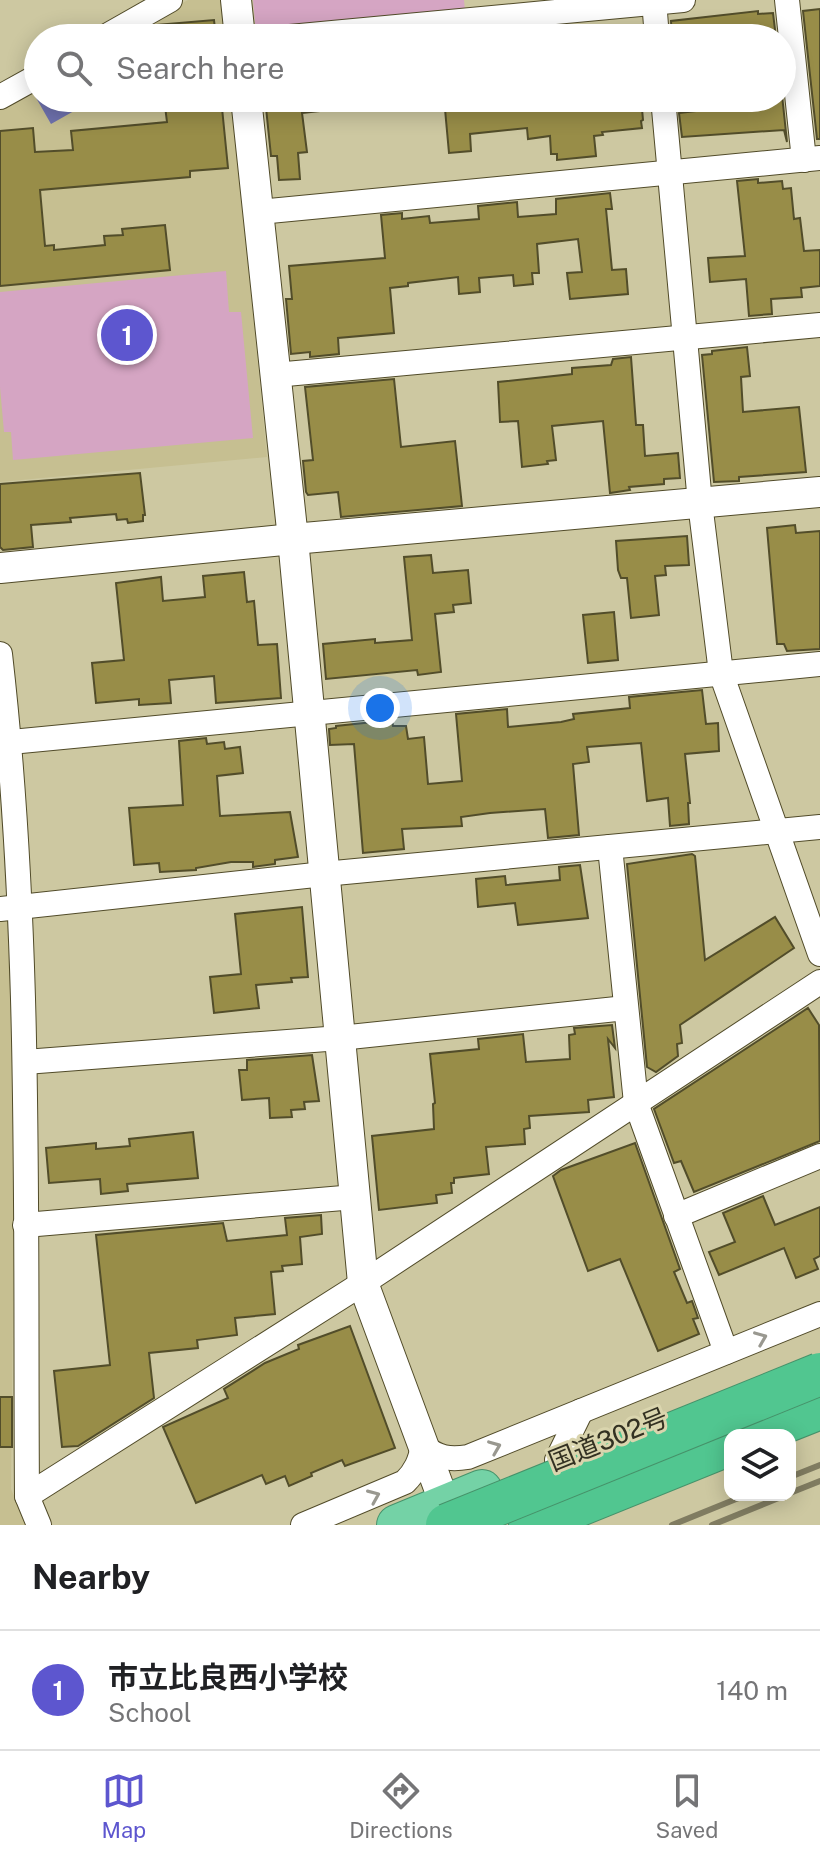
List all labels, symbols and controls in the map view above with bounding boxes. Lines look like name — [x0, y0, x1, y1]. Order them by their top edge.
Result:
search box — [24, 24, 796, 112]
icon: search — [52, 46, 96, 90]
text: Search here — [116, 50, 284, 86]
pin: 1 — [101, 305, 153, 365]
your location — [360, 688, 400, 728]
one-way arrow — [753, 1331, 767, 1347]
street label: 国道302号 — [544, 1401, 672, 1477]
map controls — [724, 1429, 796, 1501]
button: layers — [724, 1429, 796, 1501]
one-way arrow — [487, 1440, 501, 1456]
one-way arrow — [365, 1490, 380, 1506]
text: Nearby — [32, 1557, 150, 1597]
text: 市立比良西小学校 — [108, 1659, 348, 1695]
text: 1 — [52, 1675, 64, 1706]
text: 140 m — [716, 1675, 788, 1706]
text: School — [108, 1697, 192, 1728]
tab: Map — [102, 1769, 146, 1843]
tab: Directions — [349, 1769, 453, 1843]
tab: Saved — [656, 1769, 718, 1843]

